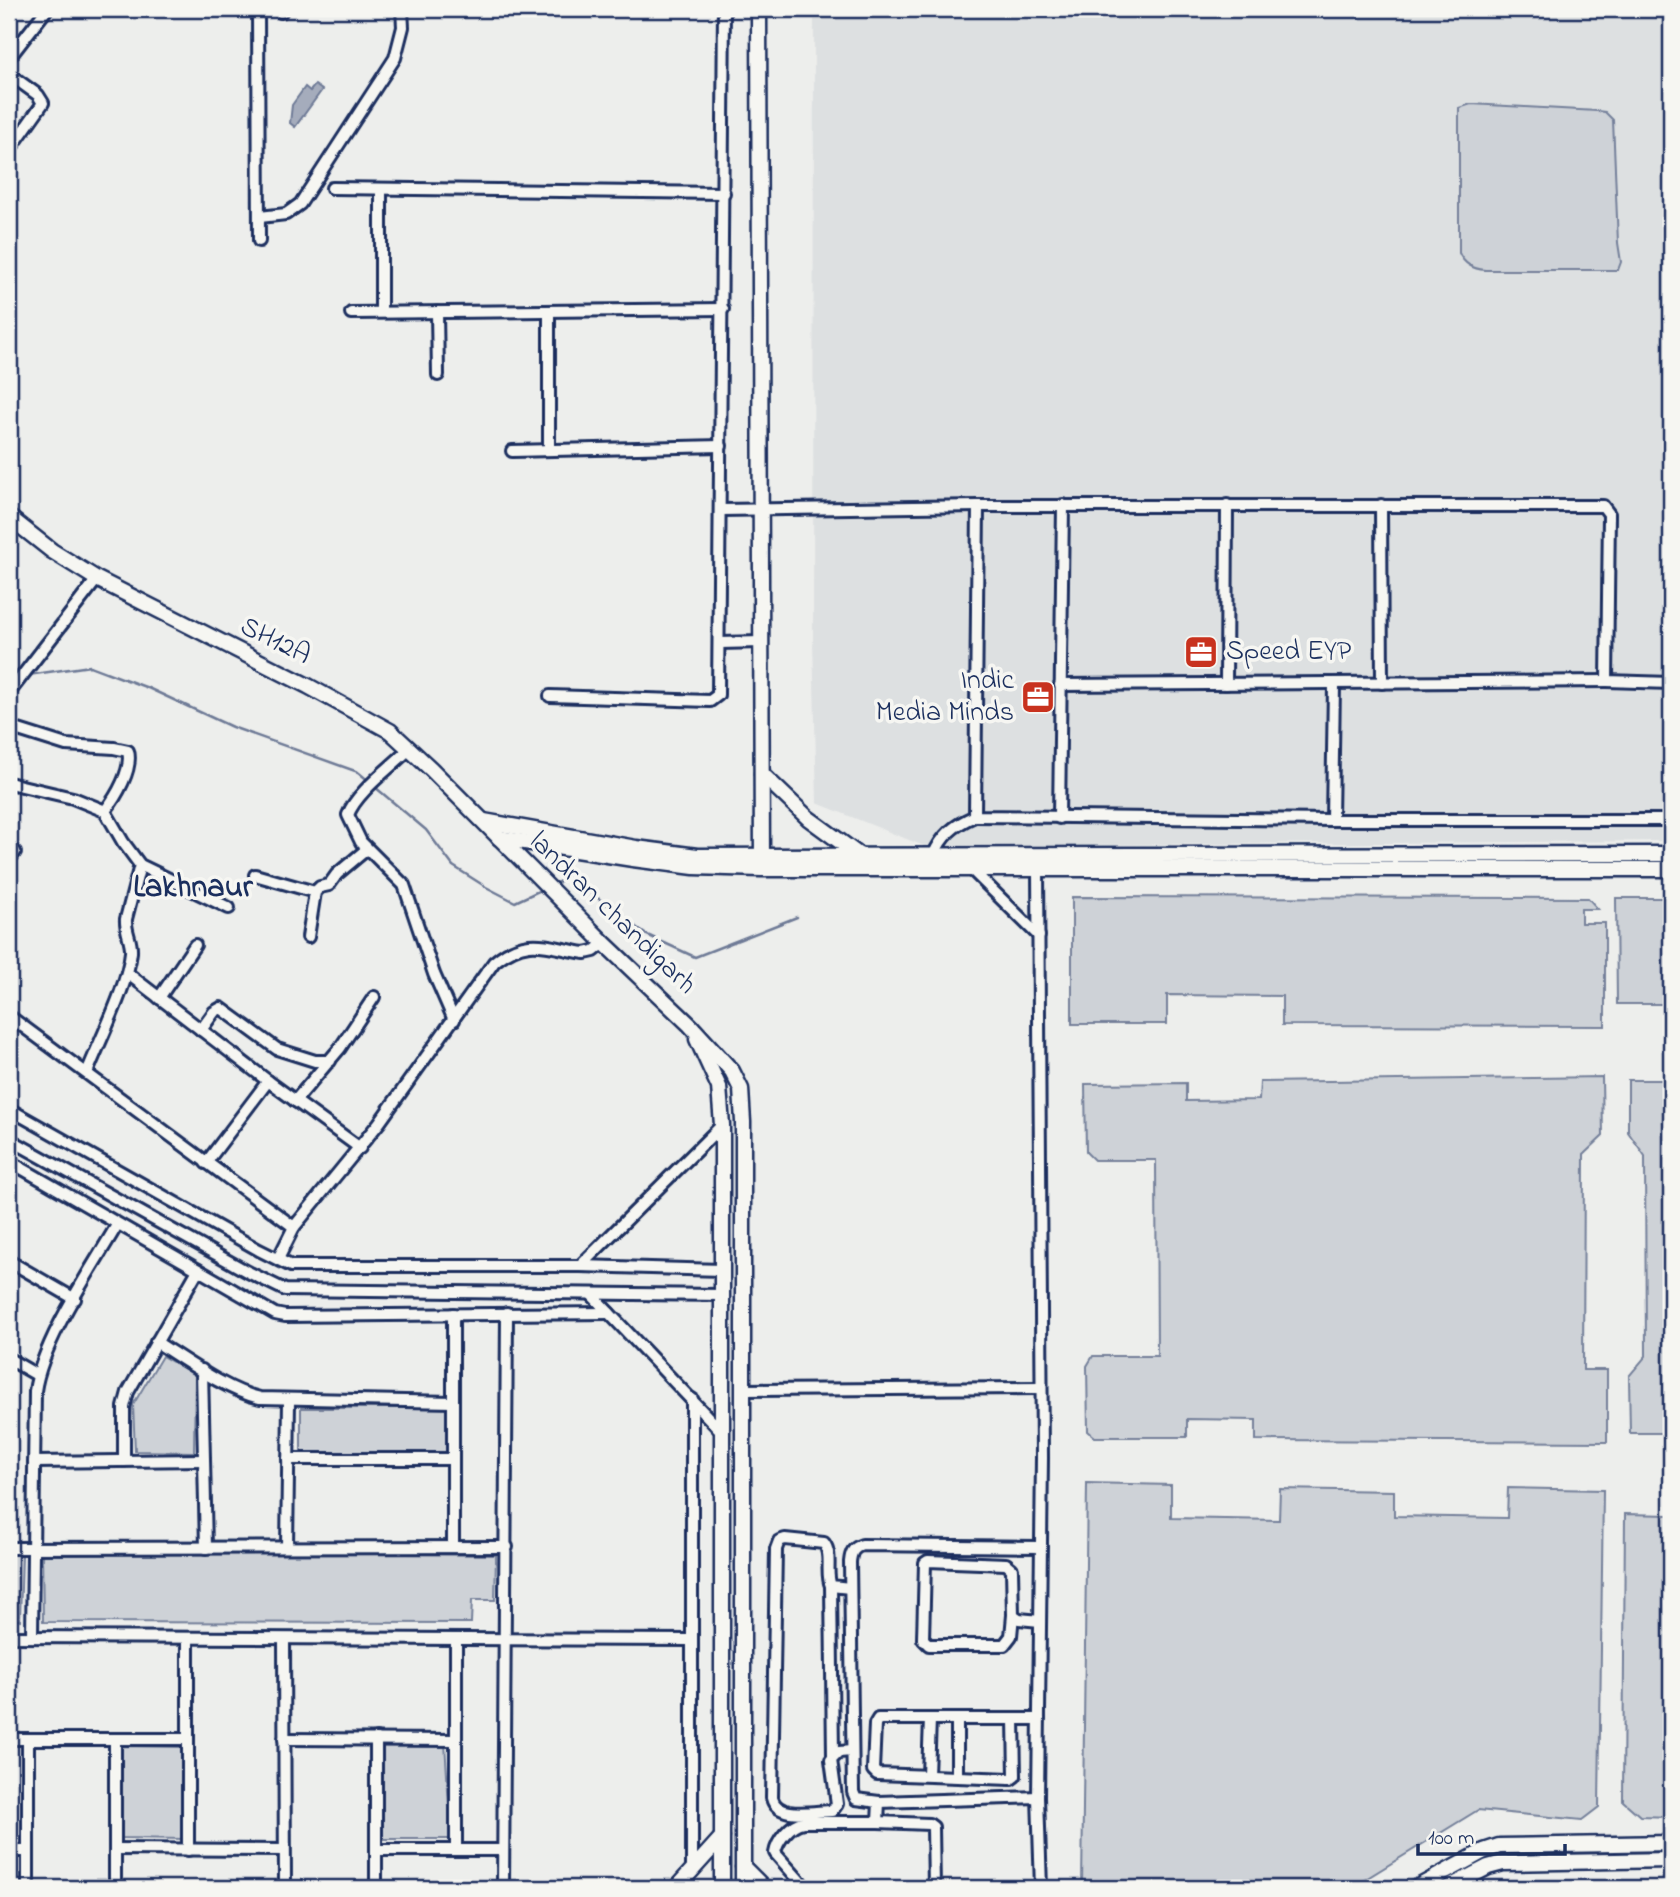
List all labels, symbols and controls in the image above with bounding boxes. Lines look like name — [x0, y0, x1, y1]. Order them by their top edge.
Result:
street label: SH12A — [233, 607, 317, 677]
place label: Speed EYP — [1226, 632, 1352, 673]
office icon: Speed EYP — [1182, 633, 1220, 671]
place label: Indic Media Minds — [876, 661, 1015, 734]
office icon: Indic Media Minds — [1019, 678, 1057, 716]
street label: landran chandigarh — [519, 823, 705, 1005]
district label: Lakhnaur — [133, 865, 254, 912]
scale bar — [1418, 1813, 1564, 1857]
text: 100 m — [1428, 1824, 1474, 1854]

